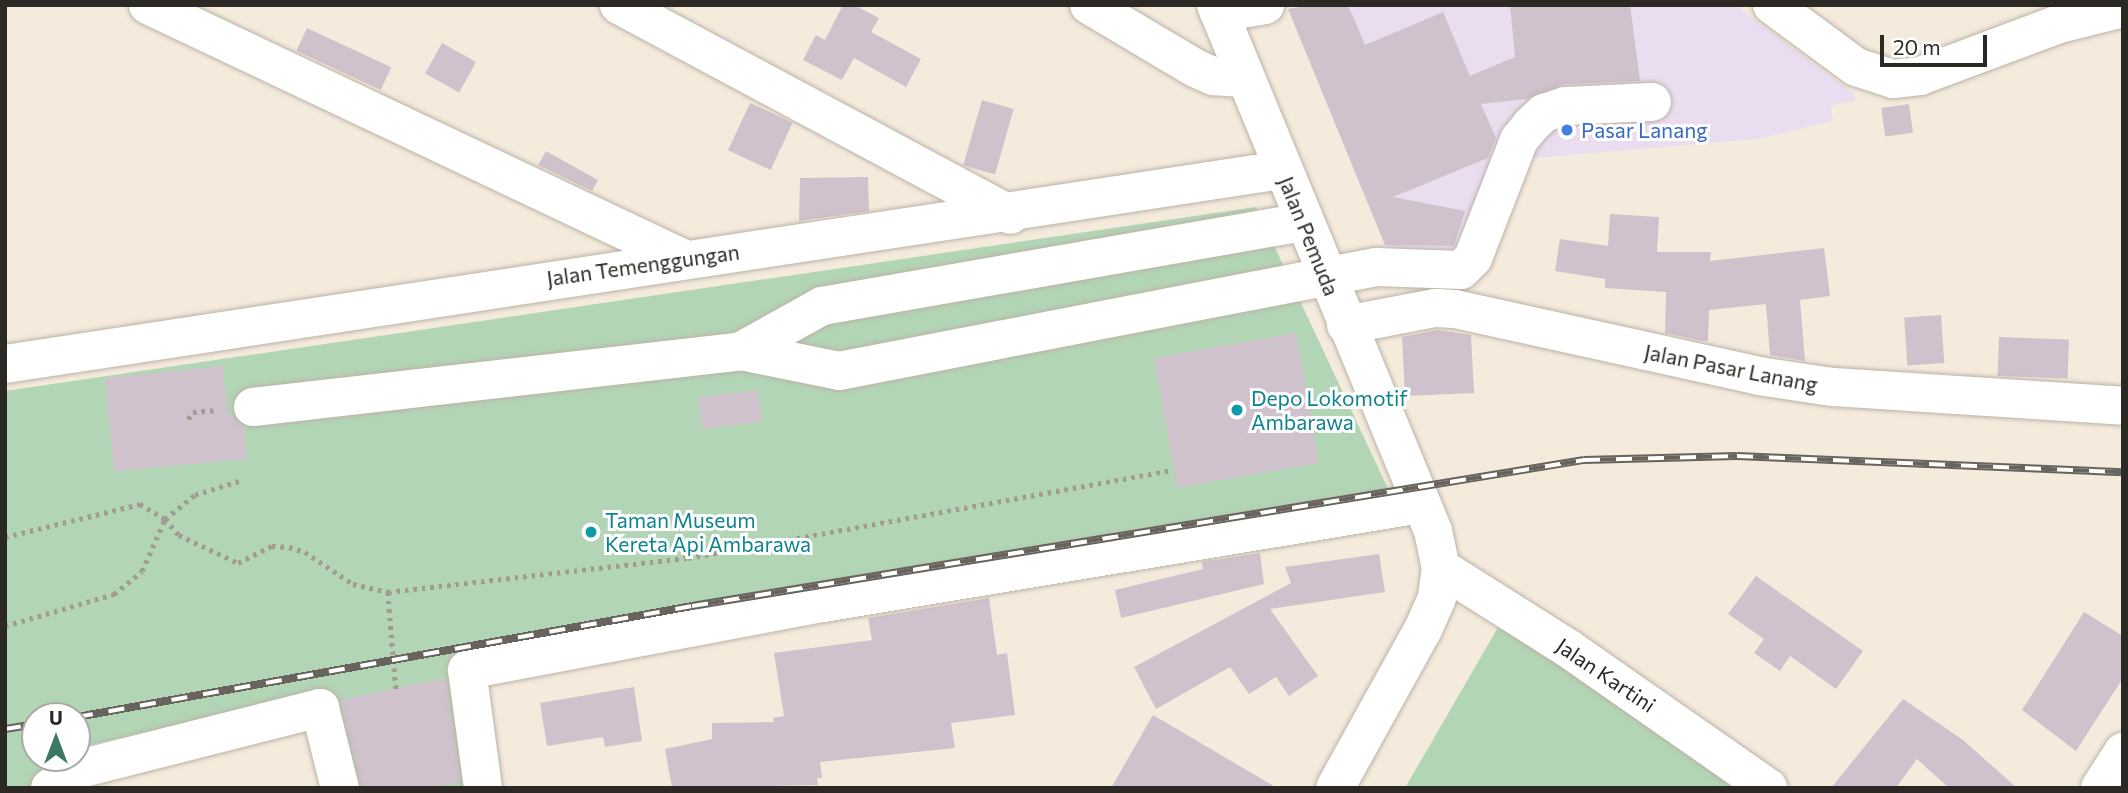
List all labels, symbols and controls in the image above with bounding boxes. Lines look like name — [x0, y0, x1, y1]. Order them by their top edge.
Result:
scale bar — [1883, 21, 1990, 65]
text: 20 m — [1893, 34, 1941, 59]
place label: Pasar Lanang — [1581, 117, 1708, 143]
marker: Pasar Lanang — [1559, 122, 1575, 138]
street label: Jalan Pemuda — [1274, 173, 1344, 299]
street label: Jalan Temenggungan — [545, 239, 741, 291]
street label: Jalan Pasar Lanang — [1642, 339, 1820, 397]
place label: Depo Lokomotif Ambarawa — [1251, 385, 1408, 435]
marker: Depo Lokomotif Ambarawa — [1229, 402, 1245, 418]
place label: Taman Museum Kereta Api Ambarawa — [605, 507, 811, 557]
marker: Taman Museum Kereta Api Ambarawa — [583, 524, 599, 540]
street label: Jalan Kartini — [1552, 633, 1660, 717]
north arrow — [21, 702, 91, 772]
text: U — [49, 706, 63, 729]

